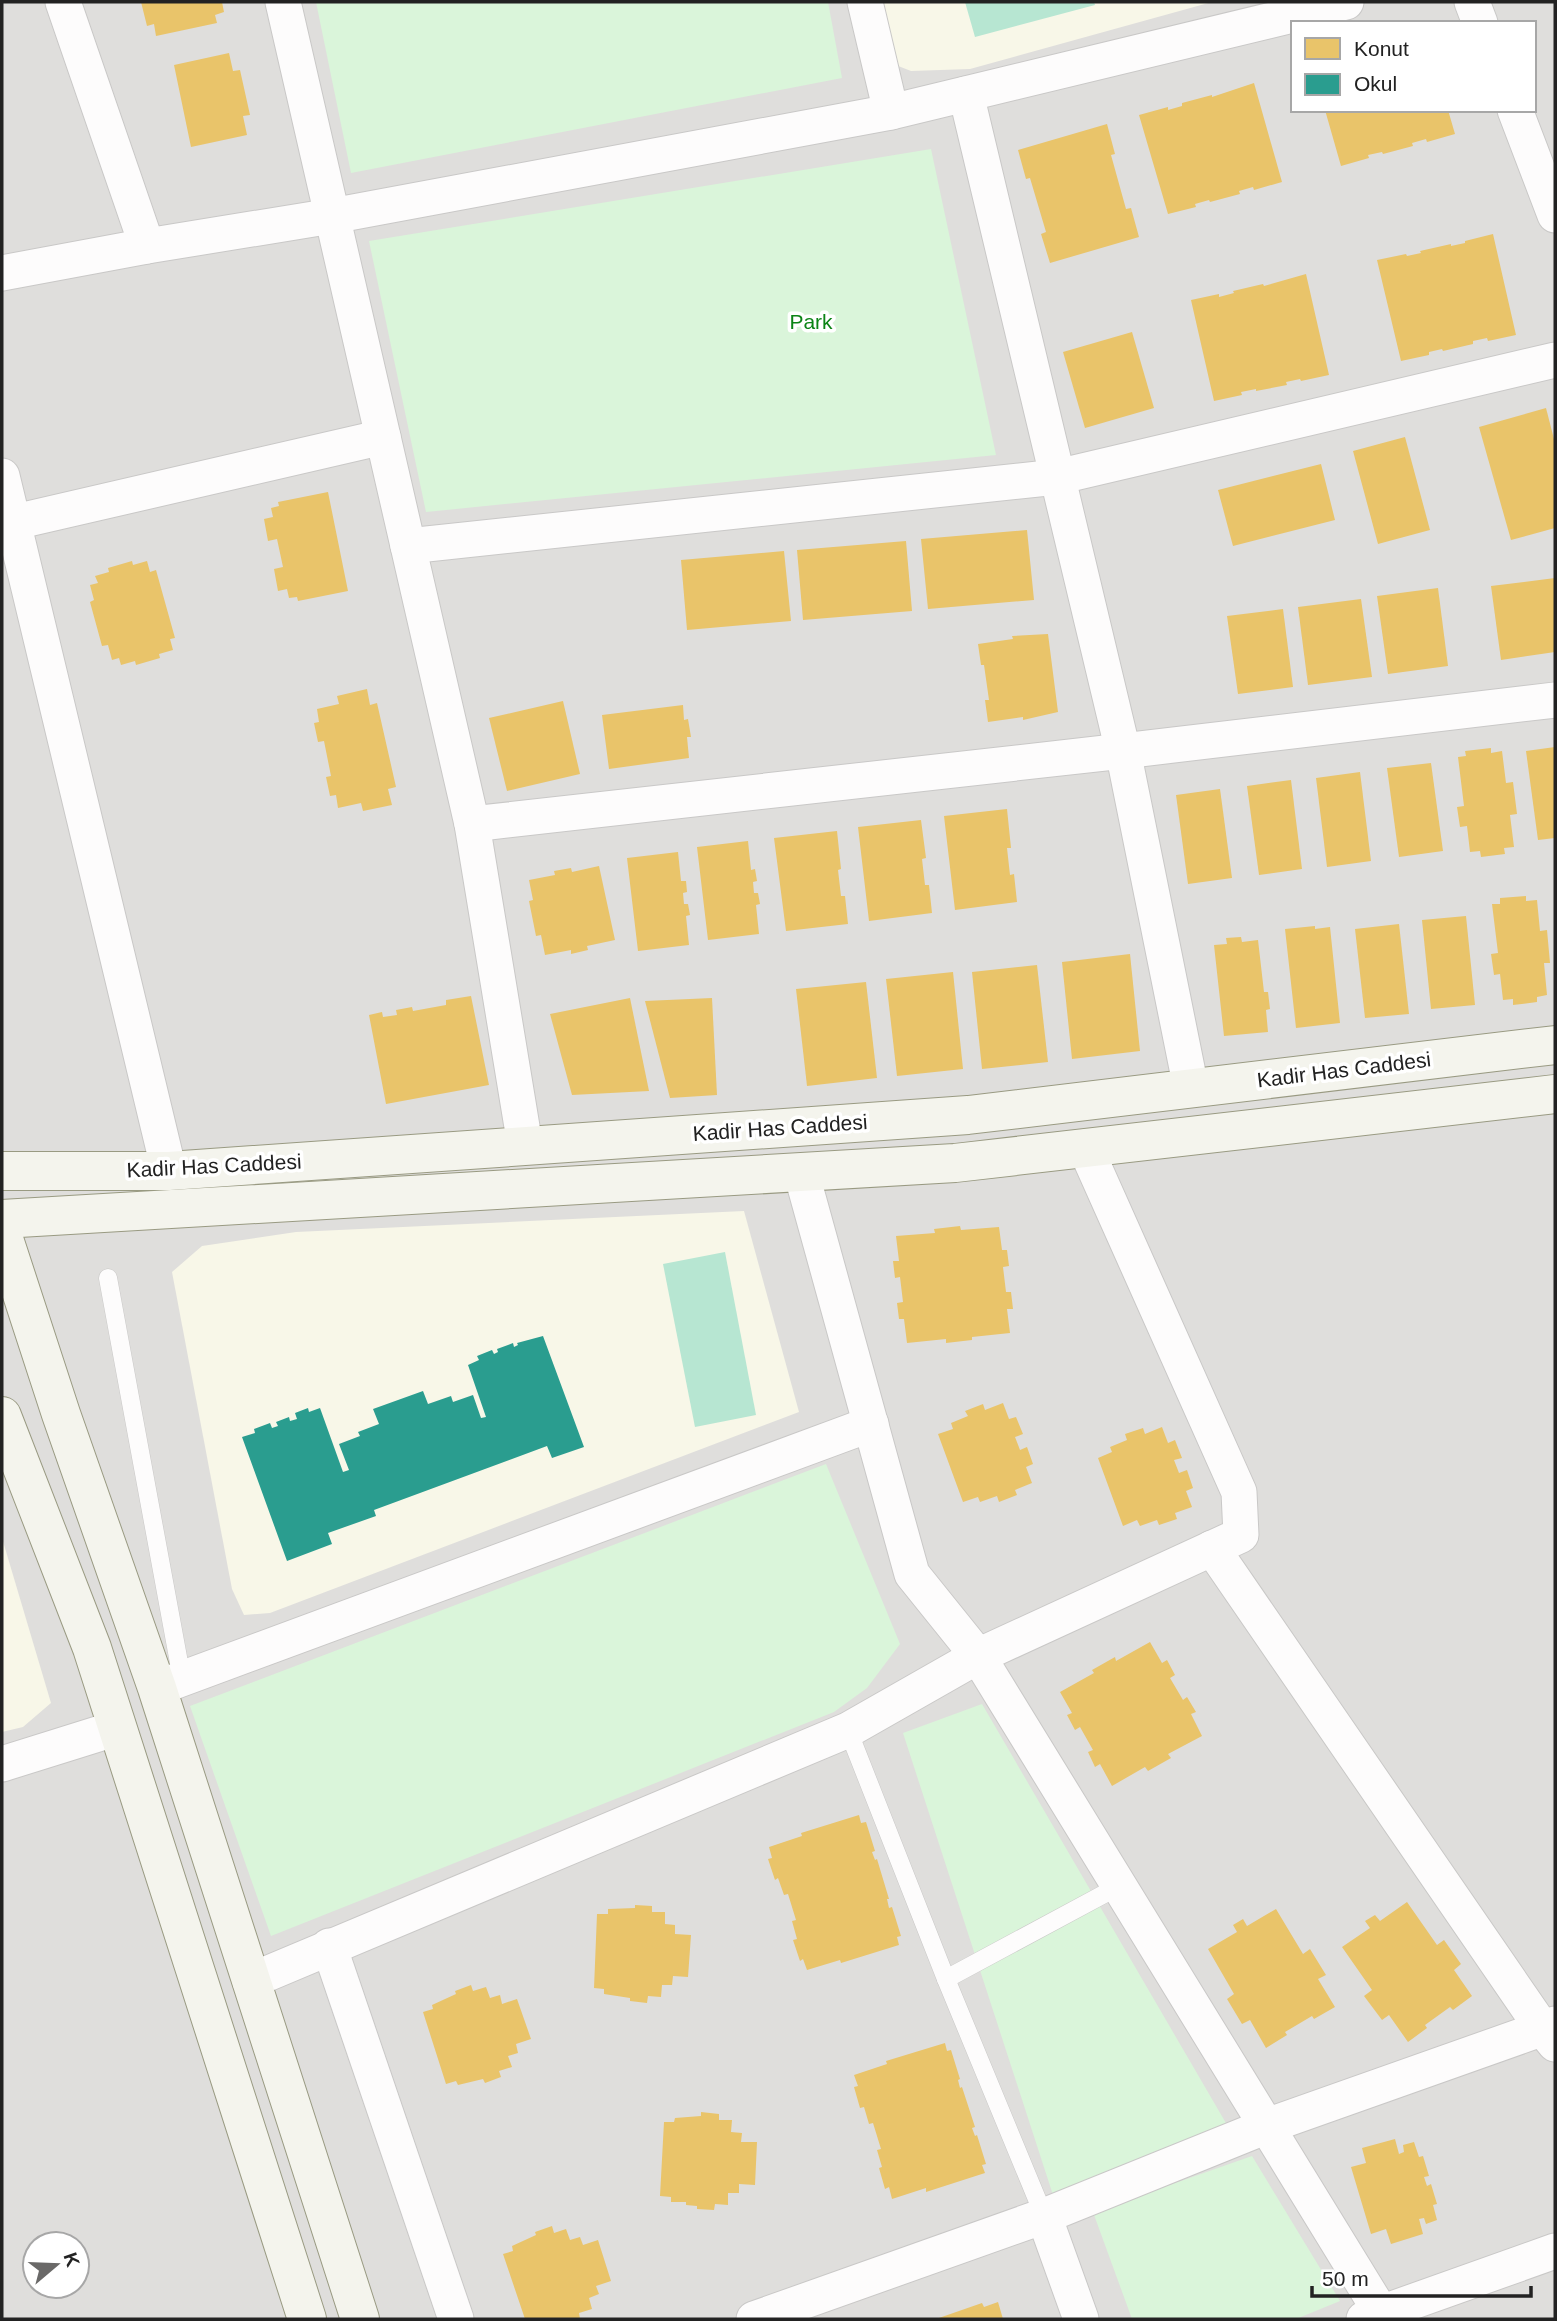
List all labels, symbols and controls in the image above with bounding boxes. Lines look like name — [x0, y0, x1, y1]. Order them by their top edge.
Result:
legend — [1291, 21, 1536, 112]
text: Konut — [1354, 37, 1409, 60]
text: Okul — [1354, 72, 1397, 95]
park label: Park — [789, 310, 833, 333]
street label: Kadir Has Caddesi — [1256, 1047, 1432, 1092]
street label: Kadir Has Caddesi — [692, 1110, 868, 1145]
street label: Kadir Has Caddesi — [126, 1149, 302, 1182]
north arrow — [21, 2230, 91, 2300]
text: K — [59, 2250, 84, 2270]
scale bar — [1312, 2254, 1531, 2298]
text: 50 m — [1322, 2267, 1369, 2290]

